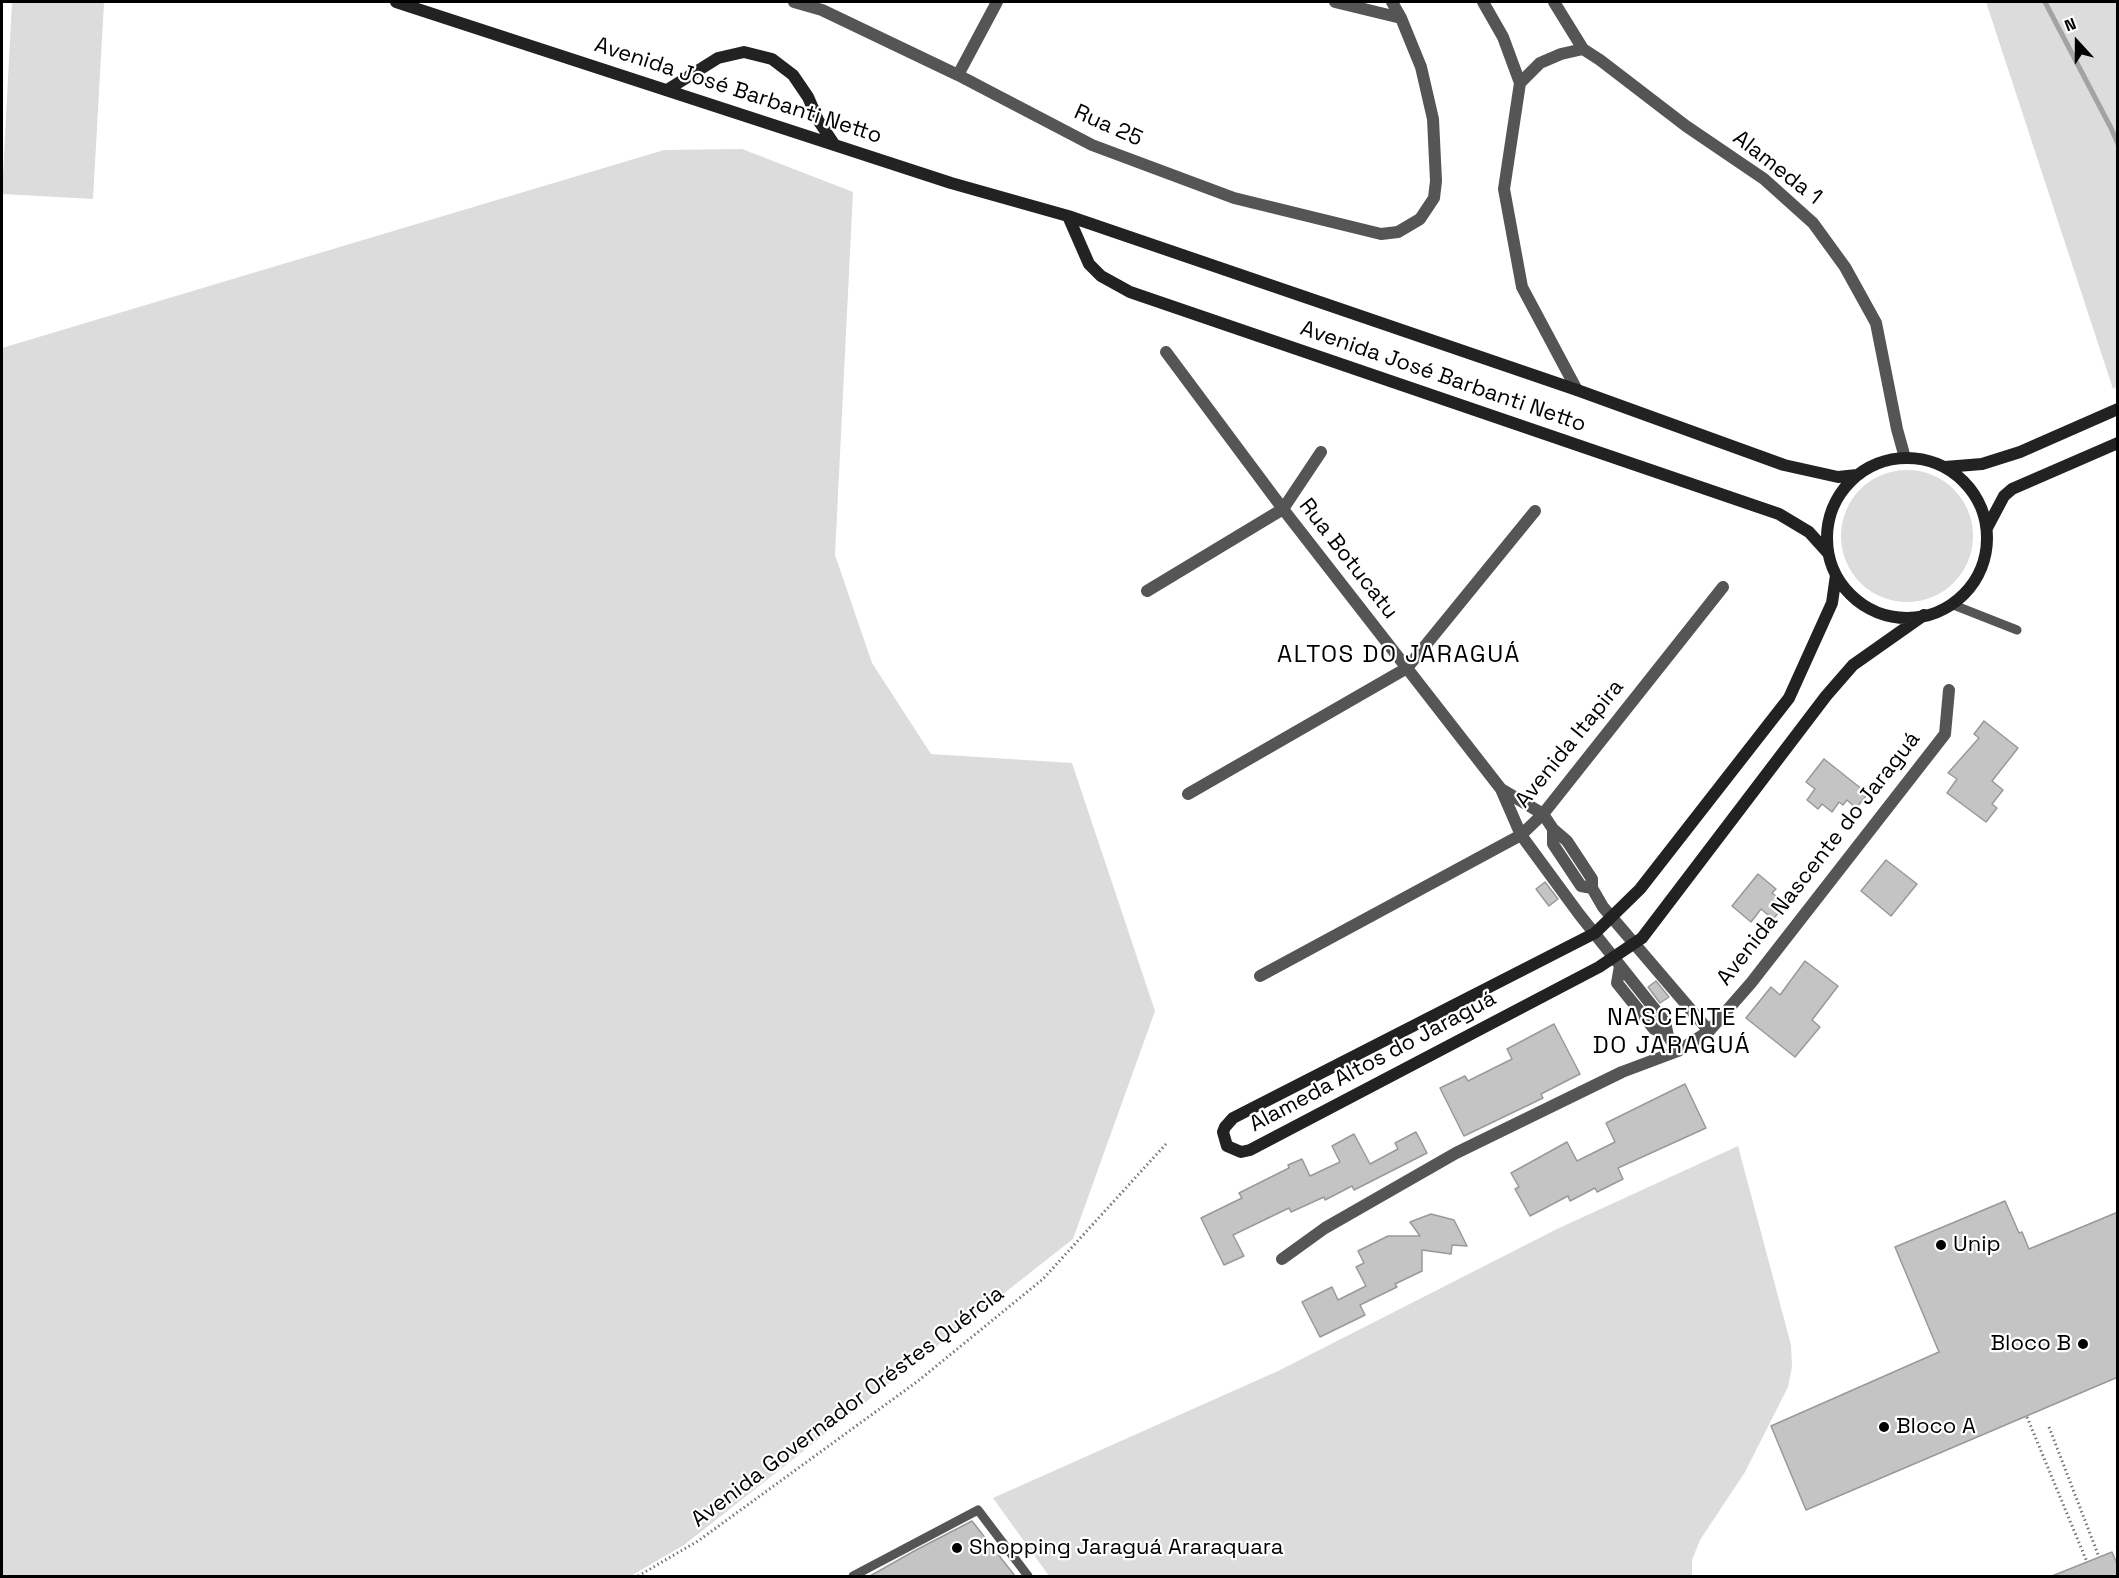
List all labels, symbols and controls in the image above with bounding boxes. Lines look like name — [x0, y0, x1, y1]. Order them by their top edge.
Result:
north arrow — [2047, 12, 2107, 72]
text: N — [2062, 13, 2079, 36]
street label: Avenida José Barbanti Netto — [591, 32, 885, 150]
street label: Rua 25 — [1070, 99, 1146, 153]
street label: Alameda 1 — [1727, 125, 1827, 211]
street label: Avenida José Barbanti Netto — [1297, 316, 1589, 438]
street label: Rua Botucatu — [1293, 493, 1403, 625]
district label: ALTOS DO JARAGUÁ — [1277, 641, 1521, 669]
street label: Avenida Itapira — [1510, 675, 1630, 813]
street label: Avenida Nascente do Jaraguá — [1712, 727, 1926, 991]
street label: Alameda Altos do Jaraguá — [1245, 986, 1501, 1138]
district label: NASCENTE DO JARAGUÁ — [1593, 1004, 1751, 1060]
place label: Unip — [1953, 1232, 2001, 1258]
marker: Unip — [1934, 1238, 1948, 1252]
street label: Avenida Governador Oréstes Quércia — [687, 1281, 1009, 1533]
place label: Bloco B — [1991, 1331, 2071, 1357]
marker: Bloco B — [2076, 1337, 2090, 1351]
place label: Bloco A — [1896, 1414, 1976, 1440]
marker: Bloco A — [1877, 1420, 1891, 1434]
place label: Shopping Jaraguá Araraquara — [969, 1535, 1283, 1561]
marker: Shopping Jaraguá Araraquara — [950, 1541, 964, 1555]

